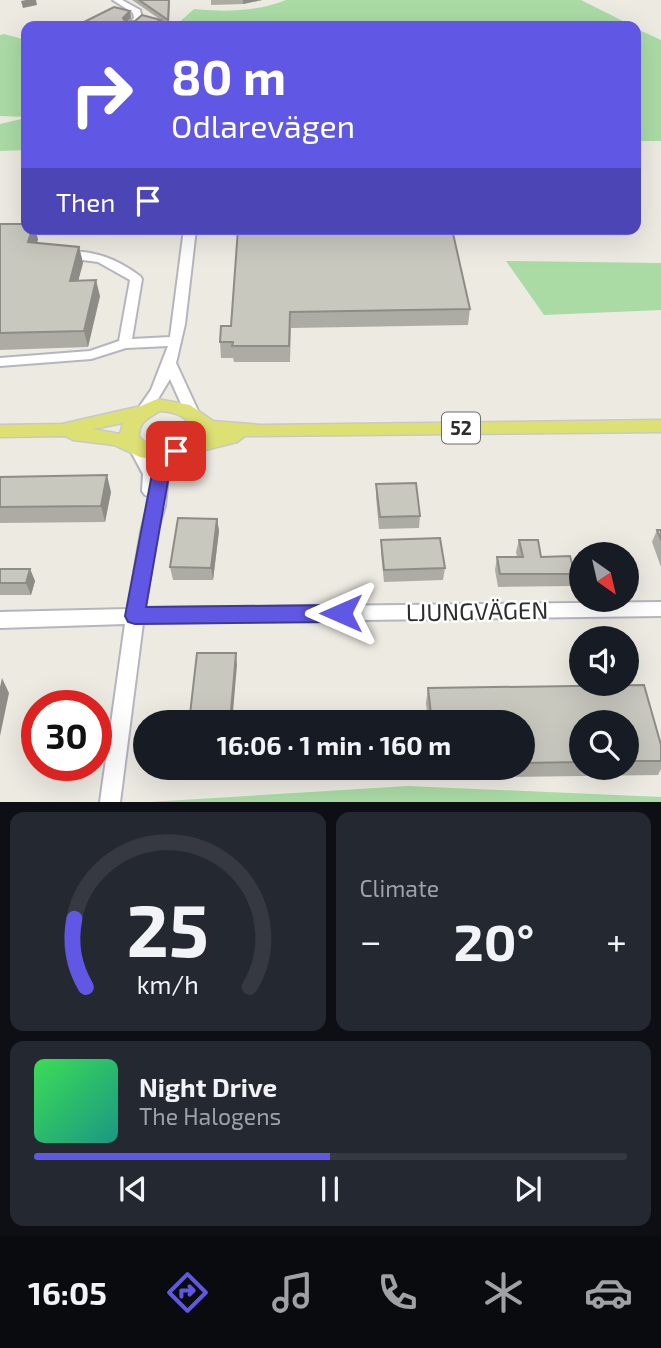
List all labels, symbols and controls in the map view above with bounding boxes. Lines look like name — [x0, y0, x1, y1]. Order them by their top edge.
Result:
text: 80 m — [171, 46, 286, 105]
icon: right — [56, 49, 147, 140]
text: Odlarevägen — [171, 106, 355, 144]
icon: arrive — [129, 182, 167, 220]
text: Then — [56, 186, 115, 217]
road number: 52 — [442, 412, 480, 444]
pin — [146, 421, 206, 481]
icon: arrive — [157, 432, 195, 470]
north arrow — [569, 542, 639, 612]
map controls — [569, 542, 639, 780]
position arrow — [304, 576, 378, 650]
street label: LJUNGVÄGEN — [405, 595, 548, 626]
button: sound — [569, 626, 639, 696]
speed limit sign: 30 — [21, 690, 112, 781]
button: search — [569, 710, 639, 780]
text: 16:06 · 1 min · 160 m — [217, 729, 451, 760]
text: Climate — [360, 874, 439, 902]
text: 25 — [127, 885, 209, 973]
text: 20° — [453, 909, 534, 971]
text: − — [360, 917, 382, 963]
text: + — [606, 917, 627, 963]
text: km/h — [137, 969, 199, 999]
text: Night Drive — [139, 1071, 277, 1102]
text: The Halogens — [139, 1102, 281, 1130]
icon: previous — [114, 1170, 152, 1208]
icon: pause — [311, 1170, 349, 1208]
icon: next — [509, 1170, 547, 1208]
icon: directions — [163, 1268, 212, 1317]
icon: music — [268, 1268, 317, 1317]
icon: phone — [373, 1268, 422, 1317]
icon: climate — [479, 1268, 528, 1317]
icon: car — [584, 1268, 633, 1317]
text: 16:05 — [28, 1273, 107, 1311]

